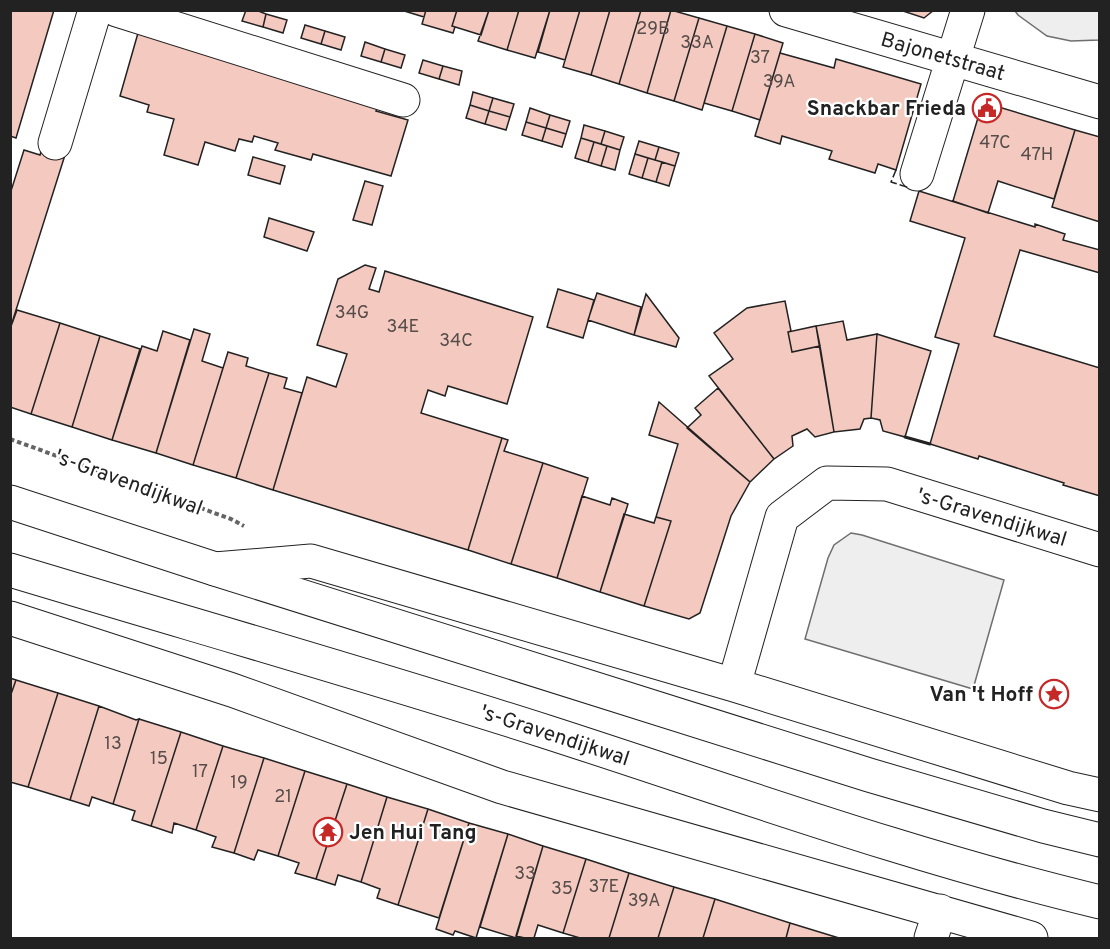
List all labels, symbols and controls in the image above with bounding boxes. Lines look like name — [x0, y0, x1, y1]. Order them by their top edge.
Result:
house number: 29B — [636, 18, 670, 41]
street label: Bajonetstraat — [877, 27, 1008, 88]
house number: 33A — [680, 32, 714, 55]
house number: 37 — [750, 47, 770, 70]
house number: 39A — [763, 71, 795, 94]
public building icon: Snackbar Frieda — [971, 92, 1003, 124]
place label: Snackbar Frieda — [807, 96, 966, 123]
house number: 47C — [979, 132, 1011, 155]
house number: 47H — [1021, 144, 1053, 167]
house number: 34G — [335, 302, 369, 325]
house number: 34E — [387, 316, 419, 339]
house number: 34C — [439, 330, 473, 353]
street label: 's-Gravendijkwal — [51, 444, 206, 523]
street label: 's-Gravendijkwal — [913, 483, 1070, 554]
place icon: Van 't Hoff — [1038, 678, 1070, 710]
place label: Van 't Hoff — [930, 682, 1033, 709]
street label: 's-Gravendijkwal — [476, 700, 633, 773]
house number: 13 — [104, 733, 122, 756]
house number: 15 — [150, 748, 168, 771]
house number: 17 — [192, 761, 208, 784]
house number: 19 — [230, 772, 248, 795]
house number: 21 — [274, 786, 292, 809]
temple icon: Jen Hui Tang — [312, 816, 344, 848]
place label: Jen Hui Tang — [349, 820, 477, 847]
house number: 33 — [514, 863, 536, 886]
house number: 37E — [589, 876, 619, 899]
house number: 35 — [551, 878, 573, 901]
house number: 39A — [628, 890, 660, 913]

